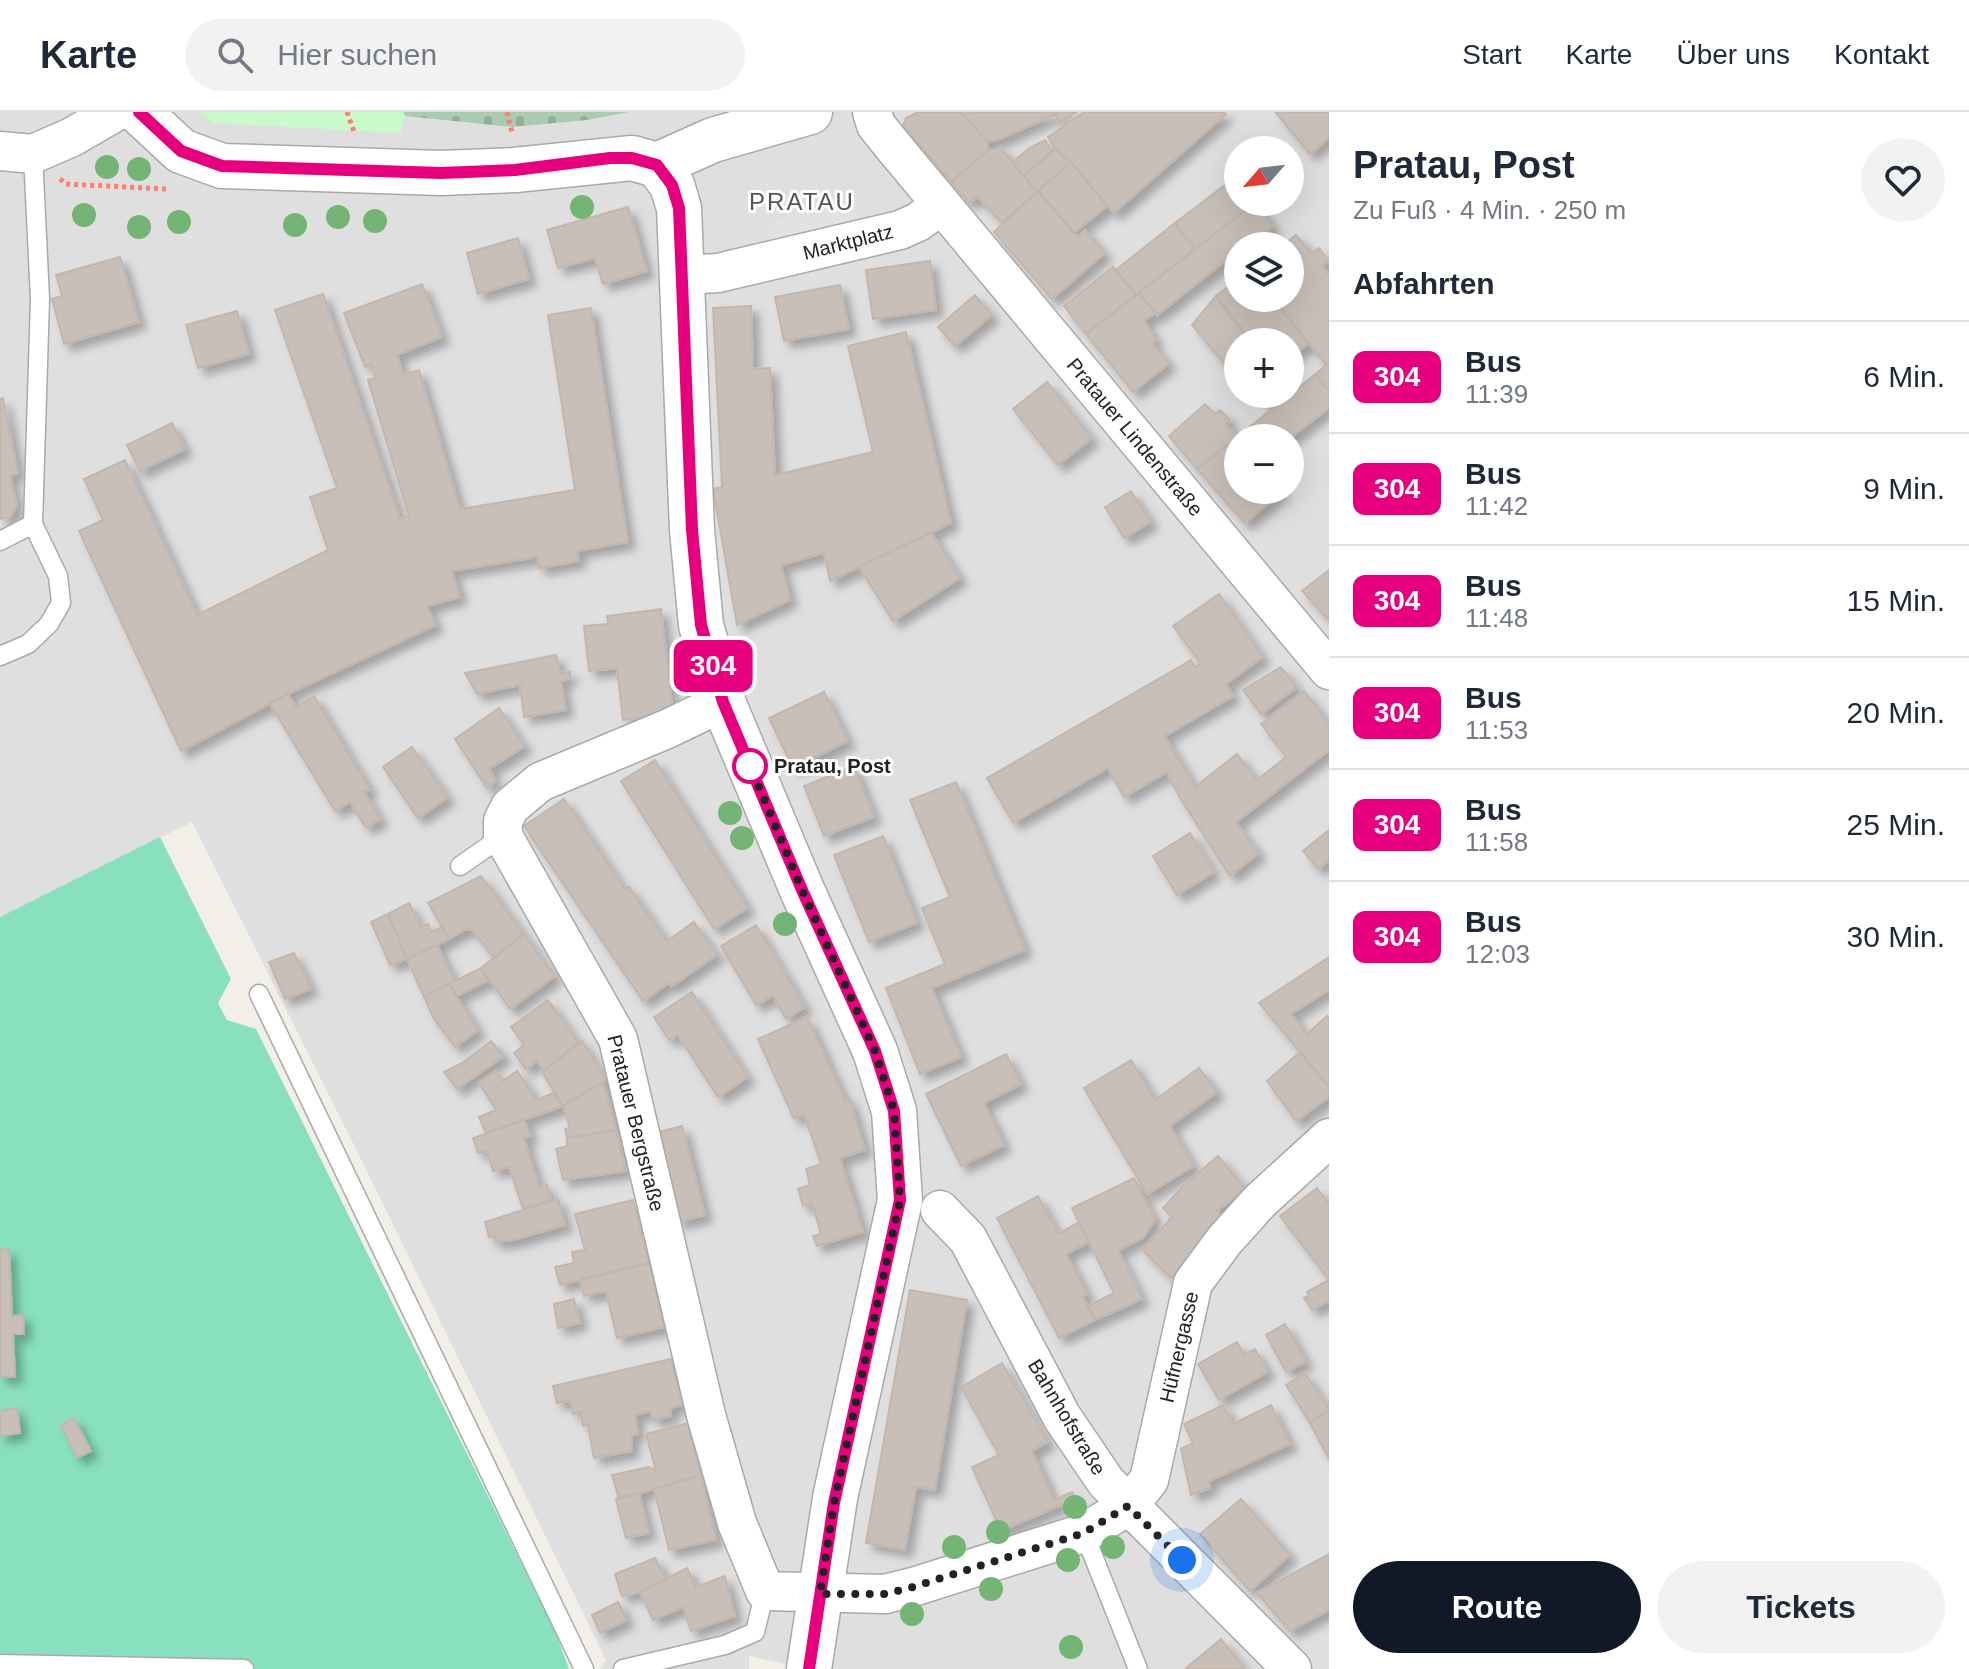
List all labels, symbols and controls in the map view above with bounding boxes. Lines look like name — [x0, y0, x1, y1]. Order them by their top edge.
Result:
search box — [185, 19, 745, 91]
icon: search — [213, 33, 257, 77]
text: Karte — [40, 34, 137, 76]
text: Hier suchen — [277, 38, 437, 71]
text: Start — [1462, 39, 1521, 70]
text: Karte — [1565, 39, 1632, 70]
text: Über uns — [1676, 39, 1790, 70]
text: Kontakt — [1834, 39, 1929, 70]
north arrow — [1224, 136, 1304, 216]
map controls — [1224, 136, 1304, 504]
button: heart — [1861, 138, 1945, 222]
text: Pratau, Post — [1353, 144, 1575, 186]
district label: PRATAU — [749, 188, 855, 215]
text: Zu Fuß · 4 Min. · 250 m — [1353, 195, 1626, 225]
street label: Marktplatz — [801, 220, 895, 264]
button: layers — [1224, 232, 1304, 312]
text: Abfahrten — [1353, 267, 1495, 300]
button: + — [1224, 328, 1304, 408]
text: Bus — [1465, 345, 1522, 378]
street label: Pratauer Lindenstraße — [1063, 354, 1207, 520]
text: 6 Min. — [1863, 360, 1945, 393]
text: 304 — [1374, 361, 1420, 392]
text: 11:39 — [1465, 379, 1528, 409]
button: − — [1224, 424, 1304, 504]
text: Bus — [1465, 457, 1522, 490]
text: 9 Min. — [1863, 472, 1945, 505]
text: 304 — [1374, 473, 1420, 504]
text: 11:42 — [1465, 491, 1528, 521]
text: Bus — [1465, 569, 1522, 602]
text: 15 Min. — [1847, 584, 1945, 617]
text: 304 — [1374, 585, 1420, 616]
text: 11:48 — [1465, 603, 1528, 633]
line badge: 304 — [667, 640, 759, 692]
text: 304 — [690, 650, 736, 681]
text: Bus — [1465, 681, 1522, 714]
text: 20 Min. — [1847, 696, 1945, 729]
text: 304 — [1374, 697, 1420, 728]
text: 11:53 — [1465, 715, 1528, 745]
marker: Pratau, Post — [733, 749, 767, 783]
place label: Pratau, Post — [774, 755, 891, 777]
text: Bus — [1465, 793, 1522, 826]
text: 25 Min. — [1847, 808, 1945, 841]
text: 304 — [1374, 809, 1420, 840]
text: 11:58 — [1465, 827, 1528, 857]
text: Bus — [1465, 905, 1522, 938]
text: 30 Min. — [1847, 920, 1945, 953]
text: 304 — [1374, 921, 1420, 952]
text: 12:03 — [1465, 939, 1530, 969]
street label: Pratauer Bergstraße — [603, 1032, 669, 1214]
street label: Hüfnergasse — [1156, 1289, 1202, 1405]
street label: Bahnhofstraße — [1024, 1355, 1110, 1479]
your location — [1162, 1540, 1202, 1580]
button: Route — [1353, 1561, 1641, 1653]
button: Tickets — [1657, 1561, 1945, 1653]

